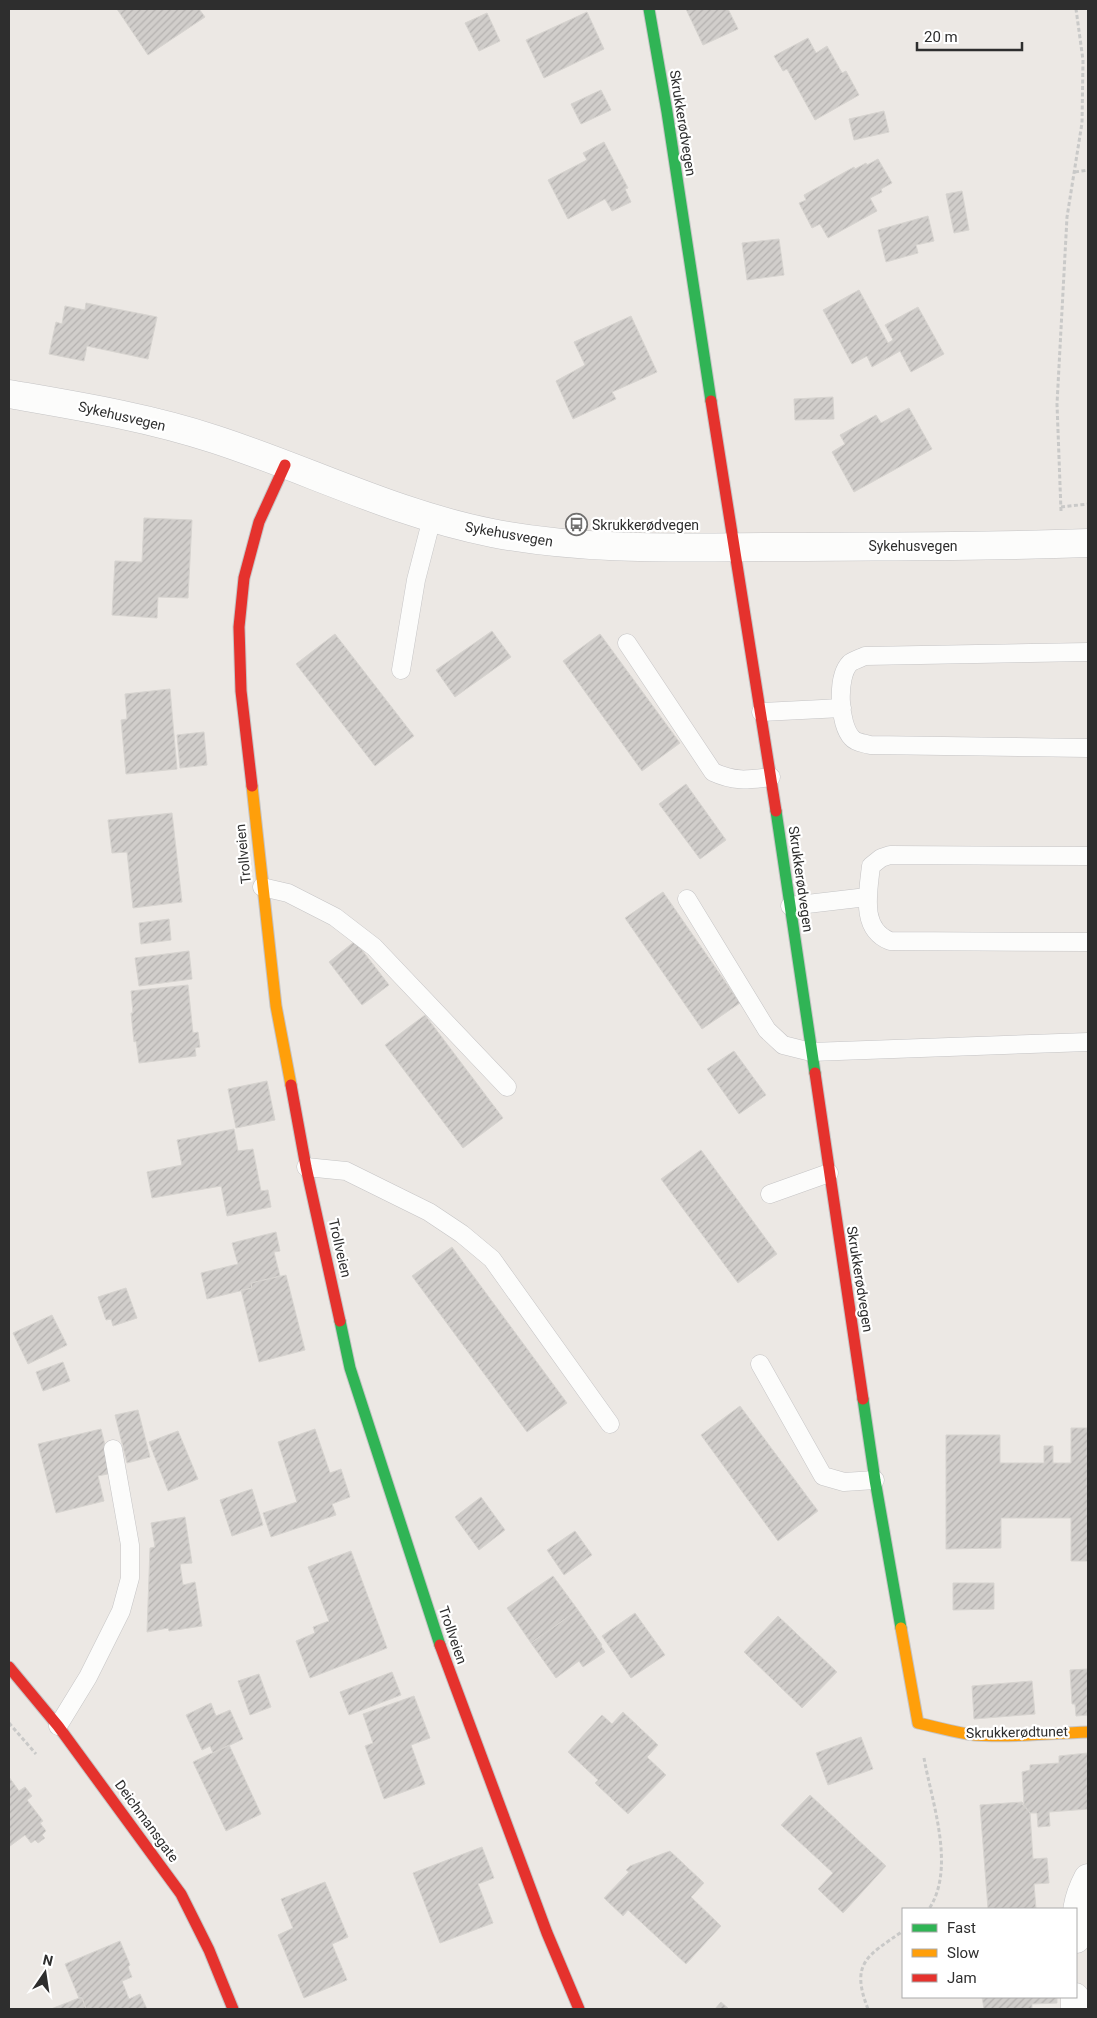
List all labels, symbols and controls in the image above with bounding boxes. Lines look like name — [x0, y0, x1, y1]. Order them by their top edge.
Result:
scale bar — [917, 20, 1022, 52]
text: 20 m — [924, 28, 958, 46]
street label: Skrukkerødvegen — [667, 69, 699, 177]
street label: Sykehusvegen — [77, 398, 167, 434]
bus stop icon: Skrukkerødvegen — [564, 513, 588, 537]
place label: Skrukkerødvegen — [592, 517, 699, 533]
street label: Sykehusvegen — [464, 518, 554, 550]
street label: Sykehusvegen — [868, 538, 958, 554]
street label: Trollveien — [232, 823, 254, 885]
street label: Skrukkerødvegen — [786, 825, 816, 933]
street label: Trollveien — [325, 1217, 355, 1279]
street label: Skrukkerødvegen — [844, 1225, 876, 1333]
street label: Trollveien — [436, 1604, 470, 1666]
street label: Skrukkerødtunet — [966, 1723, 1069, 1741]
street label: Deichmansgate — [112, 1777, 182, 1865]
legend — [902, 1908, 1077, 1998]
text: Fast — [947, 1919, 976, 1937]
text: Slow — [947, 1944, 979, 1962]
north arrow — [20, 1948, 70, 1998]
text: N — [41, 1951, 55, 1969]
text: Jam — [947, 1969, 977, 1987]

